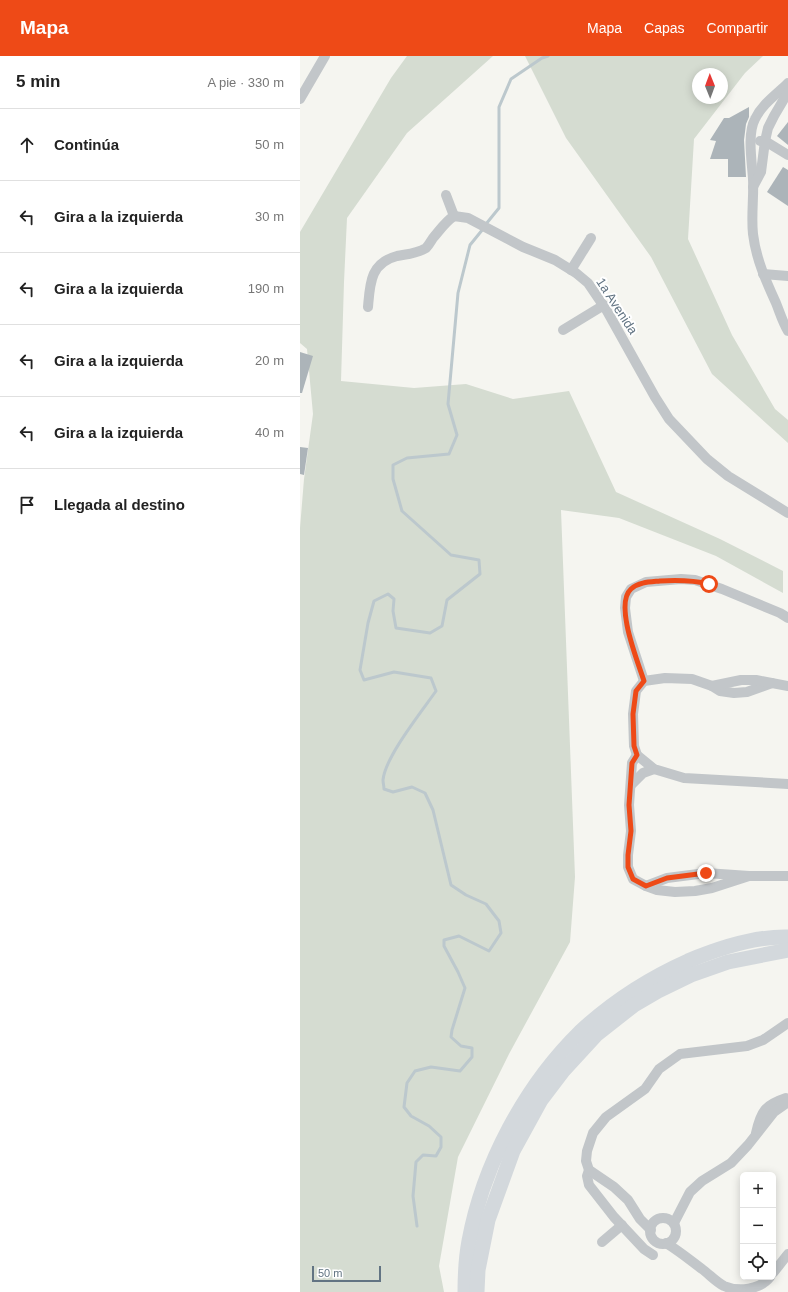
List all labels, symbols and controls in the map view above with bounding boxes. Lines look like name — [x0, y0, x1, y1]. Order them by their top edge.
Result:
text: Mapa — [20, 17, 69, 38]
text: Mapa — [587, 20, 622, 36]
text: Capas — [644, 20, 685, 36]
text: Compartir — [707, 20, 768, 36]
north arrow — [692, 68, 728, 104]
text: 5 min — [16, 72, 60, 91]
text: A pie · 330 m — [207, 75, 284, 90]
icon: ahead — [16, 134, 38, 156]
text: Continúa — [54, 136, 119, 153]
text: 50 m — [255, 137, 284, 152]
icon: left — [16, 206, 38, 228]
text: Gira a la izquierda — [54, 208, 183, 225]
text: 30 m — [255, 209, 284, 224]
street label: 1a Avenida — [593, 275, 641, 338]
icon: left — [16, 278, 38, 300]
text: Gira a la izquierda — [54, 280, 183, 297]
text: 190 m — [248, 281, 284, 296]
icon: left — [16, 350, 38, 372]
text: Gira a la izquierda — [54, 352, 183, 369]
text: 20 m — [255, 353, 284, 368]
icon: left — [16, 422, 38, 444]
text: Gira a la izquierda — [54, 424, 183, 441]
text: 40 m — [255, 425, 284, 440]
icon: arrive — [16, 494, 38, 516]
text: Llegada al destino — [54, 496, 185, 513]
route start — [700, 575, 718, 593]
route end — [697, 864, 715, 882]
map controls — [740, 1172, 776, 1280]
button: + — [740, 1172, 776, 1208]
button: − — [740, 1208, 776, 1244]
button: locate — [740, 1244, 776, 1280]
scale bar — [312, 1264, 381, 1283]
text: 50 m — [318, 1267, 342, 1279]

